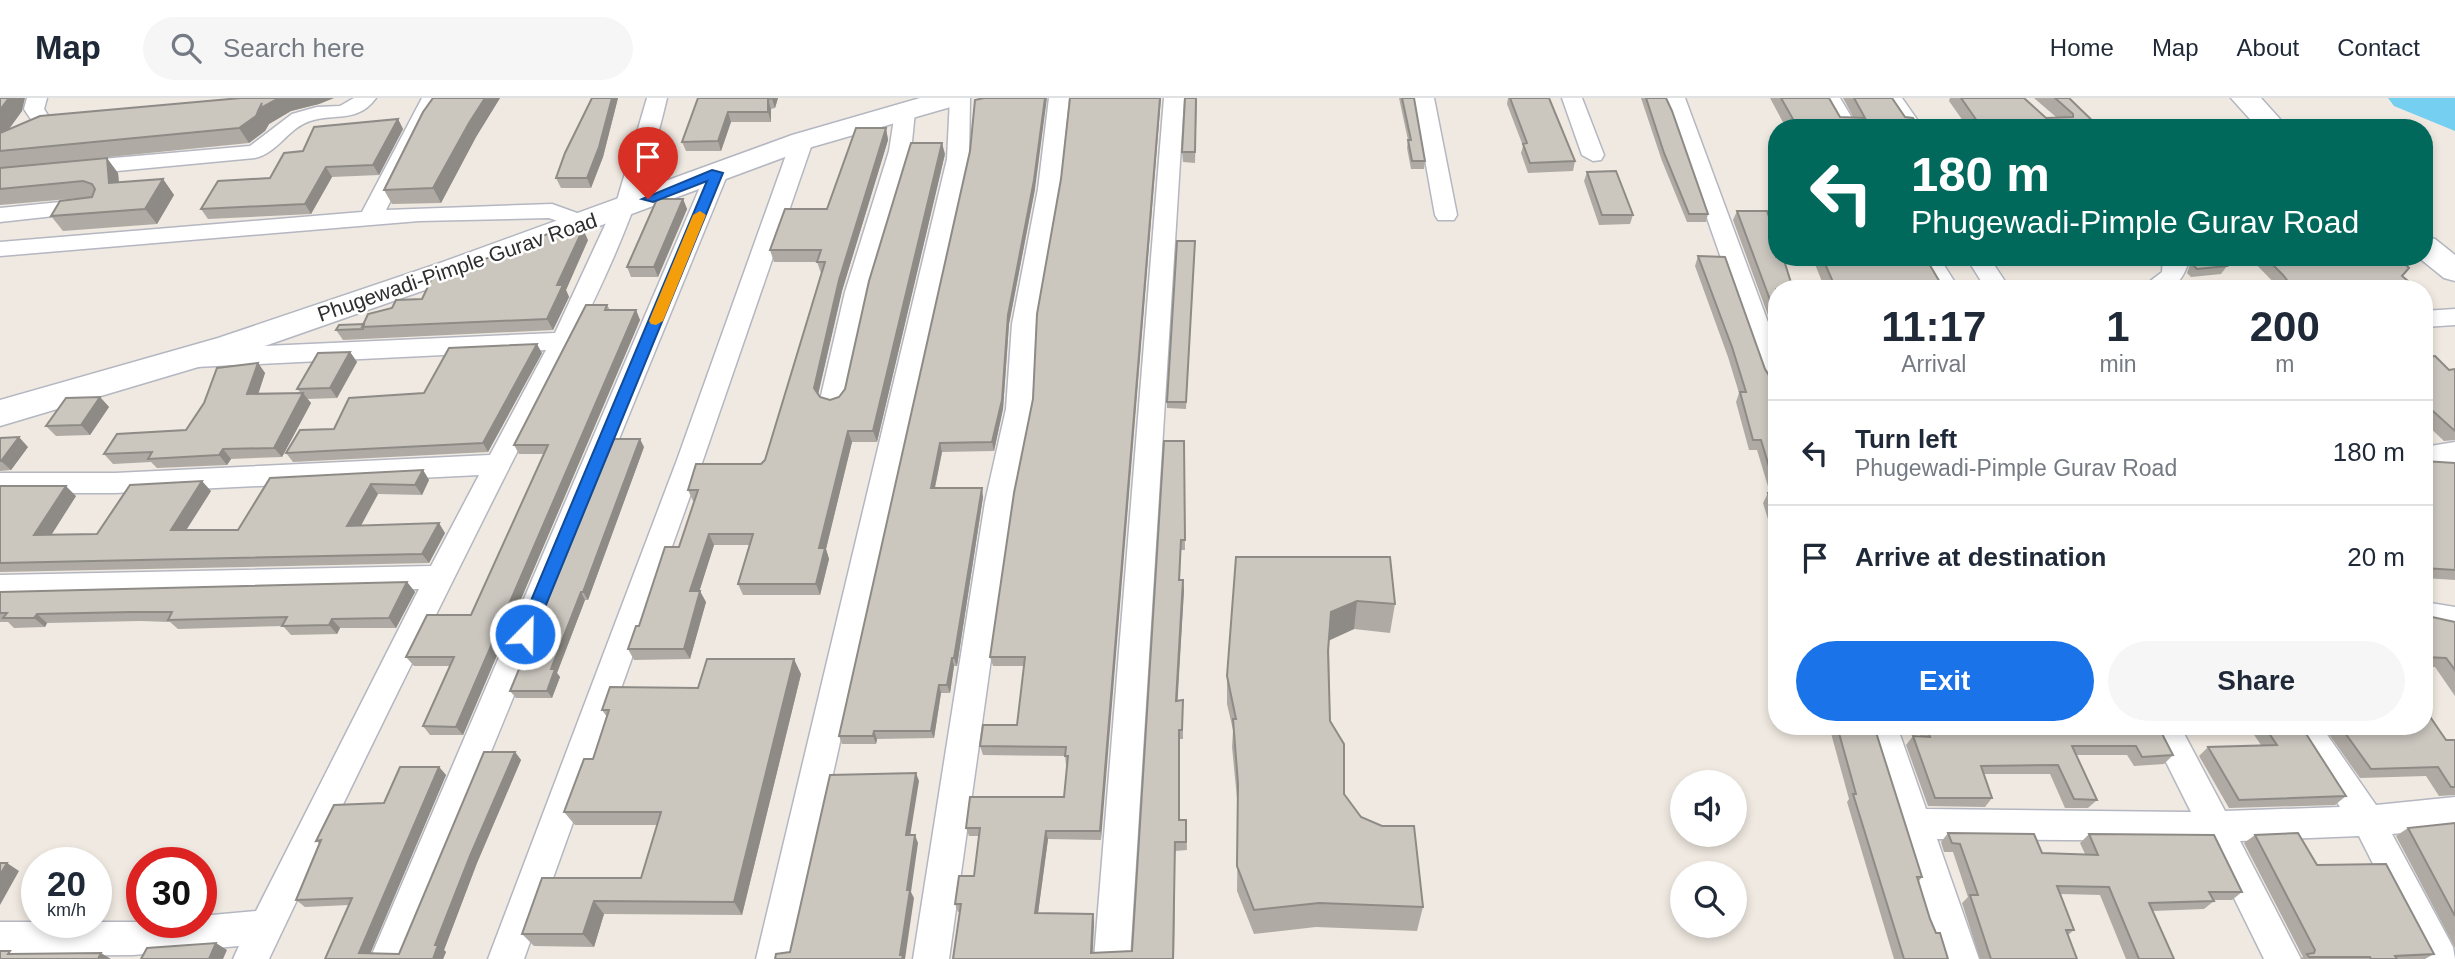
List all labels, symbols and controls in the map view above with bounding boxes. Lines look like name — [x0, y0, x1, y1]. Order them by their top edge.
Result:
search box — [143, 17, 633, 80]
text: Map — [35, 29, 101, 66]
icon: search — [167, 29, 205, 67]
text: Search here — [223, 33, 365, 63]
text: Home — [2050, 34, 2114, 61]
text: Map — [2152, 34, 2199, 61]
text: About — [2237, 34, 2299, 61]
text: Contact — [2337, 34, 2420, 61]
pin — [618, 127, 678, 199]
icon: arrive — [629, 138, 667, 176]
icon: left — [1796, 147, 1887, 238]
text: 180 m — [1911, 147, 2050, 201]
text: Phugewadi-Pimple Gurav Road — [1911, 204, 2359, 240]
street label: Phugewadi-Pimple Gurav Road — [314, 208, 600, 326]
text: 11:17 — [1881, 303, 1986, 350]
text: 1 — [2106, 303, 2130, 350]
text: 200 — [2250, 303, 2320, 350]
text: Arrival — [1901, 351, 1966, 377]
text: min — [2099, 351, 2137, 377]
text: m — [2275, 351, 2294, 377]
text: Turn left — [1855, 424, 1957, 454]
icon: left — [1796, 434, 1834, 472]
text: 180 m — [2333, 437, 2405, 467]
text: Phugewadi-Pimple Gurav Road — [1855, 455, 2177, 481]
icon: arrive — [1796, 539, 1834, 577]
text: Arrive at destination — [1855, 542, 2106, 572]
text: 20 m — [2347, 542, 2405, 572]
position arrow — [488, 597, 562, 671]
button: Exit — [1796, 641, 2094, 721]
button: Share — [2108, 641, 2405, 721]
map controls — [1670, 770, 1747, 938]
button: sound — [1670, 770, 1747, 847]
speed limit sign: 30 — [126, 847, 217, 938]
button: search — [1670, 861, 1747, 938]
text: 20 — [47, 864, 86, 903]
text: km/h — [47, 900, 86, 920]

